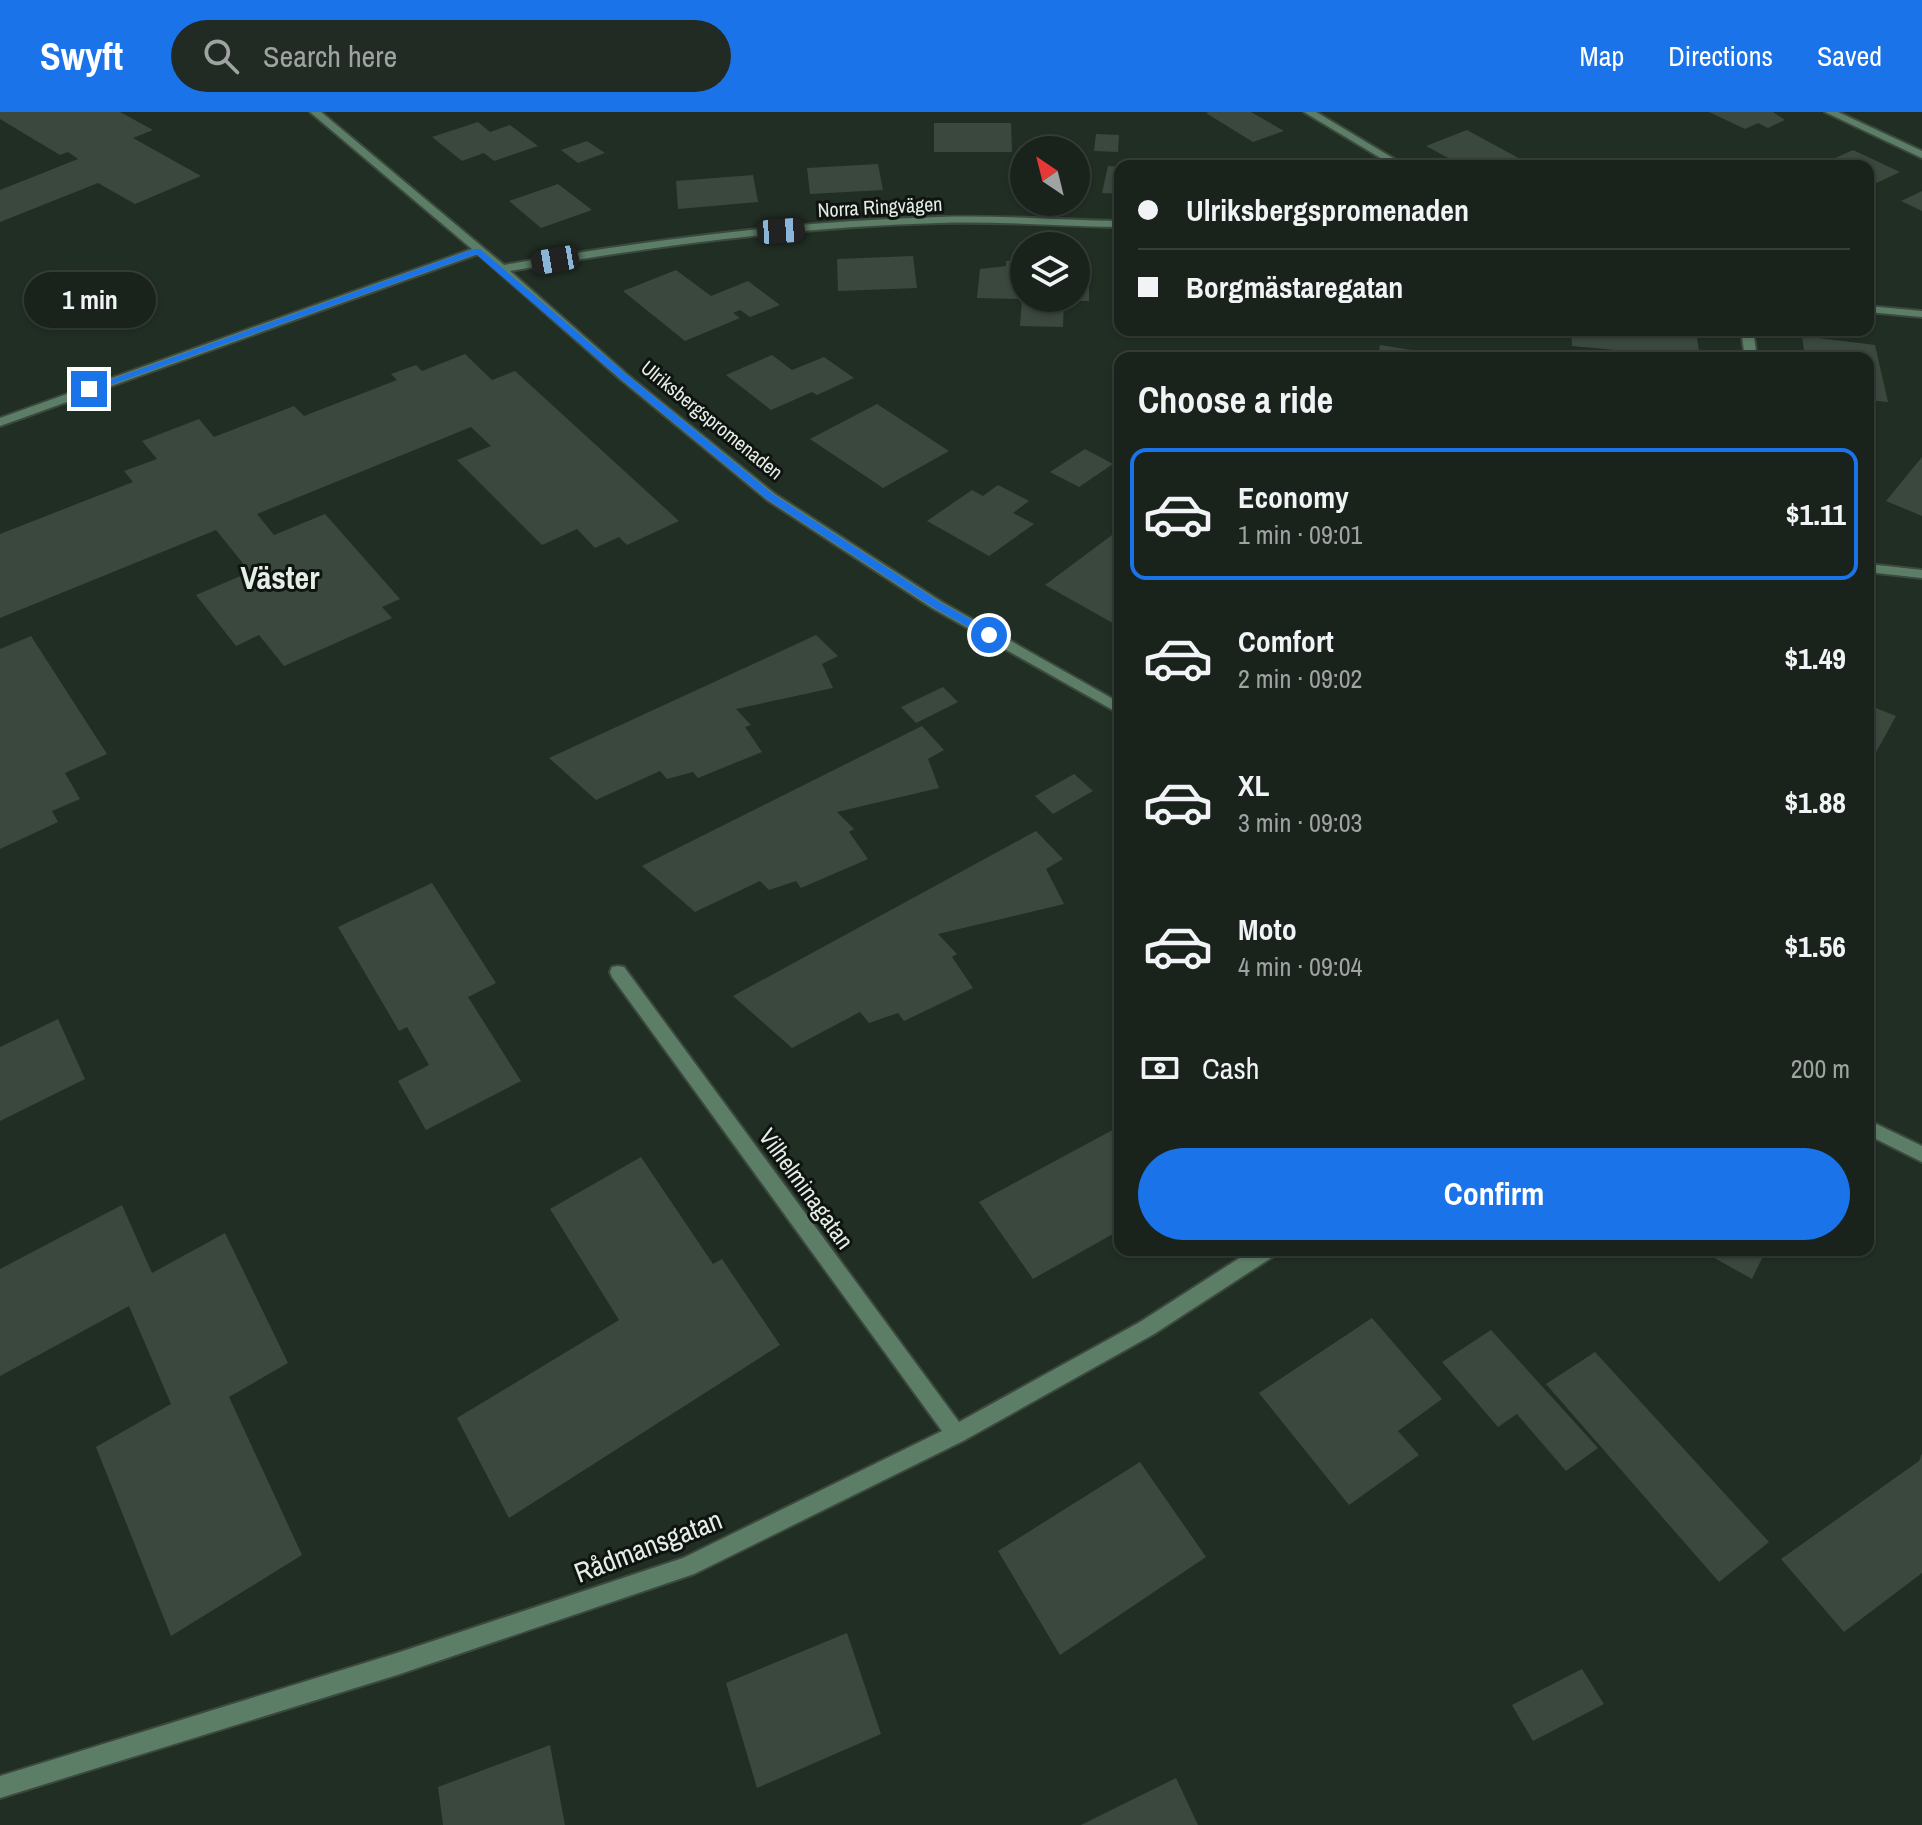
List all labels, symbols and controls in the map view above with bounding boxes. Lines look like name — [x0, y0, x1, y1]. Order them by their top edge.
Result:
search box — [171, 20, 731, 92]
text: Swyft — [40, 31, 123, 82]
icon: search — [199, 34, 243, 78]
text: Search here — [263, 36, 397, 76]
text: Map — [1580, 37, 1624, 75]
text: Directions — [1668, 37, 1773, 75]
text: Saved — [1817, 37, 1882, 75]
north arrow — [1010, 136, 1090, 216]
map controls — [1010, 136, 1090, 312]
street label: Norra Ringvägen — [817, 190, 943, 223]
text: Ulriksbergspromenaden — [1186, 190, 1469, 230]
car — [756, 217, 806, 245]
button: layers — [1010, 232, 1090, 312]
car — [529, 244, 581, 276]
text: Borgmästaregatan — [1186, 267, 1403, 307]
callout: 1 min — [23, 273, 155, 329]
text: 1 min — [62, 282, 118, 317]
street label: Ulriksbergspromenaden — [636, 354, 789, 485]
route end — [71, 371, 107, 407]
text: Choose a ride — [1138, 376, 1333, 424]
text: Economy — [1238, 477, 1349, 517]
icon: car — [1142, 478, 1214, 550]
text: $1.11 — [1786, 494, 1846, 534]
text: 1 min · 09:01 — [1238, 517, 1362, 552]
district label: Väster — [241, 556, 320, 599]
route start — [971, 617, 1007, 653]
text: Comfort — [1238, 621, 1334, 661]
icon: car — [1142, 622, 1214, 694]
text: $1.49 — [1784, 638, 1846, 678]
text: 2 min · 09:02 — [1238, 661, 1362, 696]
text: XL — [1238, 765, 1269, 805]
icon: car — [1142, 766, 1214, 838]
text: $1.88 — [1784, 782, 1846, 822]
text: 3 min · 09:03 — [1238, 805, 1362, 840]
text: Moto — [1238, 909, 1297, 949]
icon: car — [1142, 910, 1214, 982]
text: $1.56 — [1784, 926, 1846, 966]
text: 4 min · 09:04 — [1238, 949, 1362, 984]
icon: cash — [1138, 1046, 1182, 1090]
text: Cash — [1202, 1048, 1259, 1088]
text: 200 m — [1791, 1051, 1850, 1086]
street label: Vilhelminagatan — [752, 1122, 861, 1255]
button: Confirm — [1138, 1148, 1850, 1240]
street label: Rådmansgatan — [569, 1500, 727, 1592]

